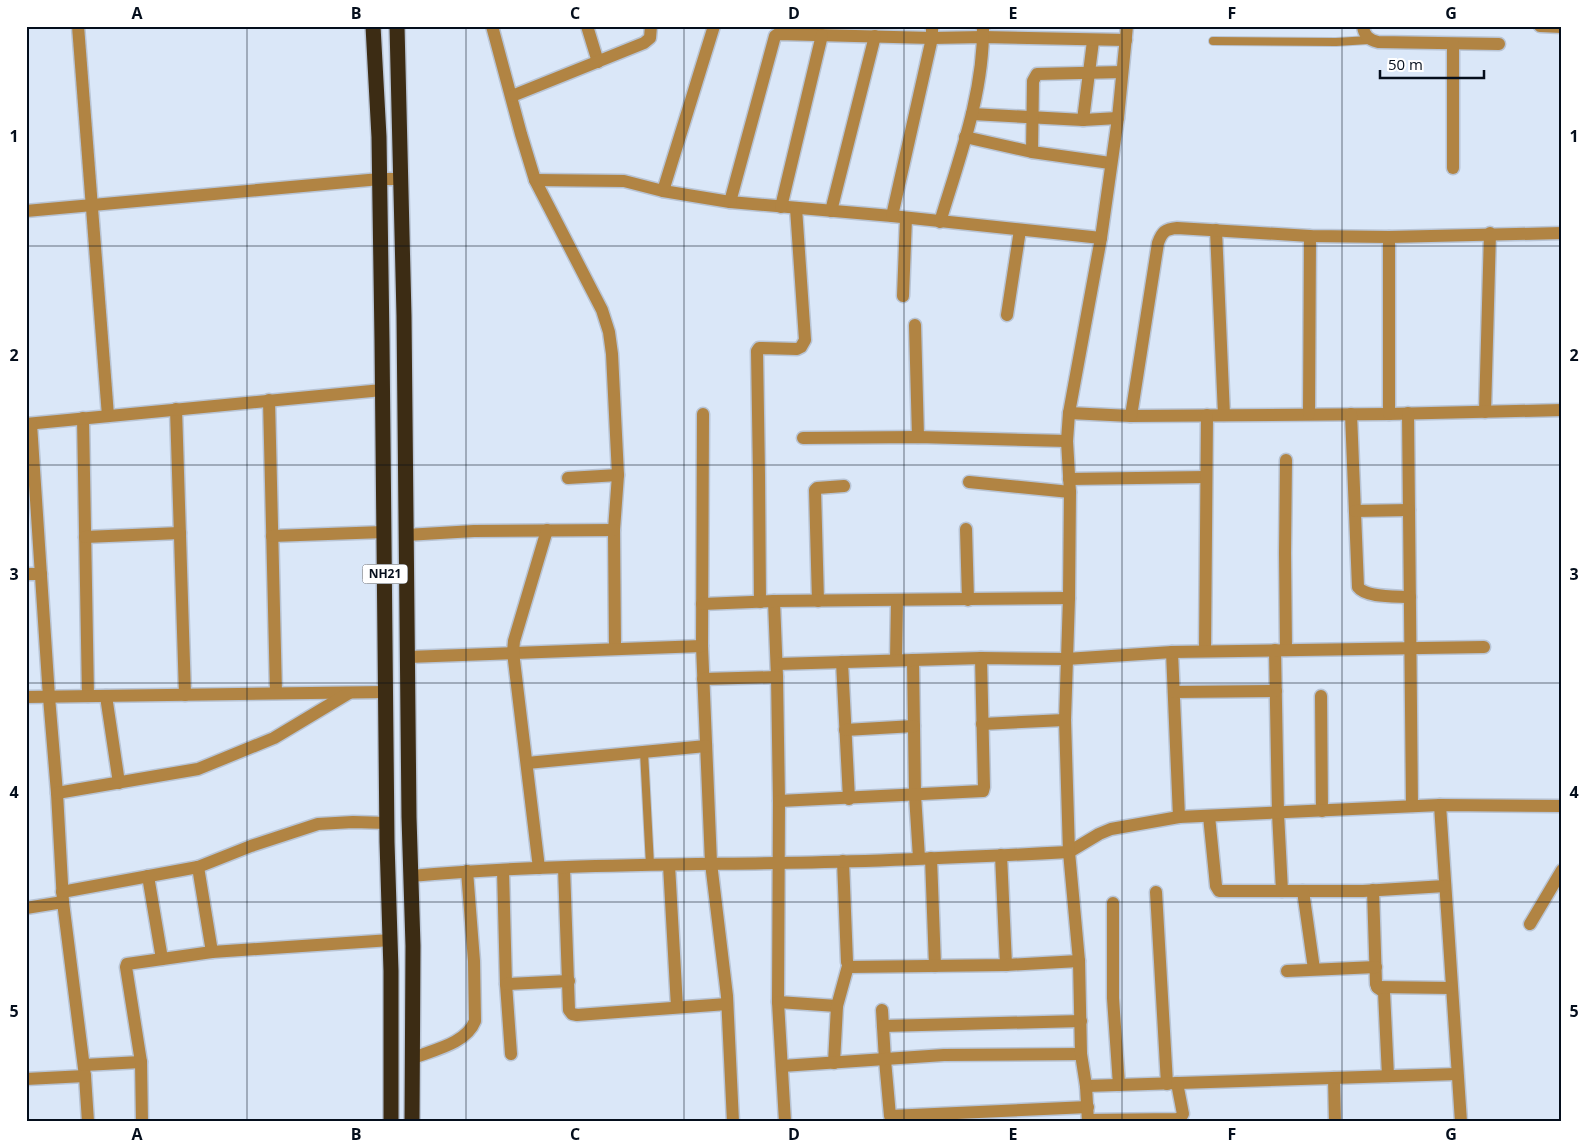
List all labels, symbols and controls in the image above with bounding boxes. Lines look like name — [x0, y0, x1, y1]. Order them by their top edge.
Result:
text: A — [131, 2, 143, 24]
text: B — [351, 2, 361, 24]
text: C — [570, 2, 580, 24]
text: D — [788, 2, 800, 24]
text: E — [1009, 2, 1018, 24]
text: F — [1228, 2, 1236, 24]
text: G — [1445, 2, 1457, 24]
scale bar — [1380, 48, 1484, 80]
text: 50 m — [1388, 54, 1423, 74]
text: 1 — [9, 125, 19, 147]
text: 1 — [1569, 125, 1579, 147]
text: 2 — [9, 344, 19, 366]
text: 2 — [1569, 344, 1579, 366]
text: 3 — [9, 563, 19, 585]
text: 3 — [1569, 563, 1579, 585]
road number: NH21 — [362, 564, 408, 584]
text: 4 — [9, 781, 19, 803]
text: 4 — [1569, 781, 1579, 803]
text: 5 — [9, 1000, 19, 1022]
text: 5 — [1569, 1000, 1579, 1022]
text: A — [131, 1123, 143, 1145]
text: B — [351, 1123, 361, 1145]
text: C — [570, 1123, 580, 1145]
text: D — [788, 1123, 800, 1145]
text: E — [1009, 1123, 1018, 1145]
text: F — [1228, 1123, 1236, 1145]
text: G — [1445, 1123, 1457, 1145]

